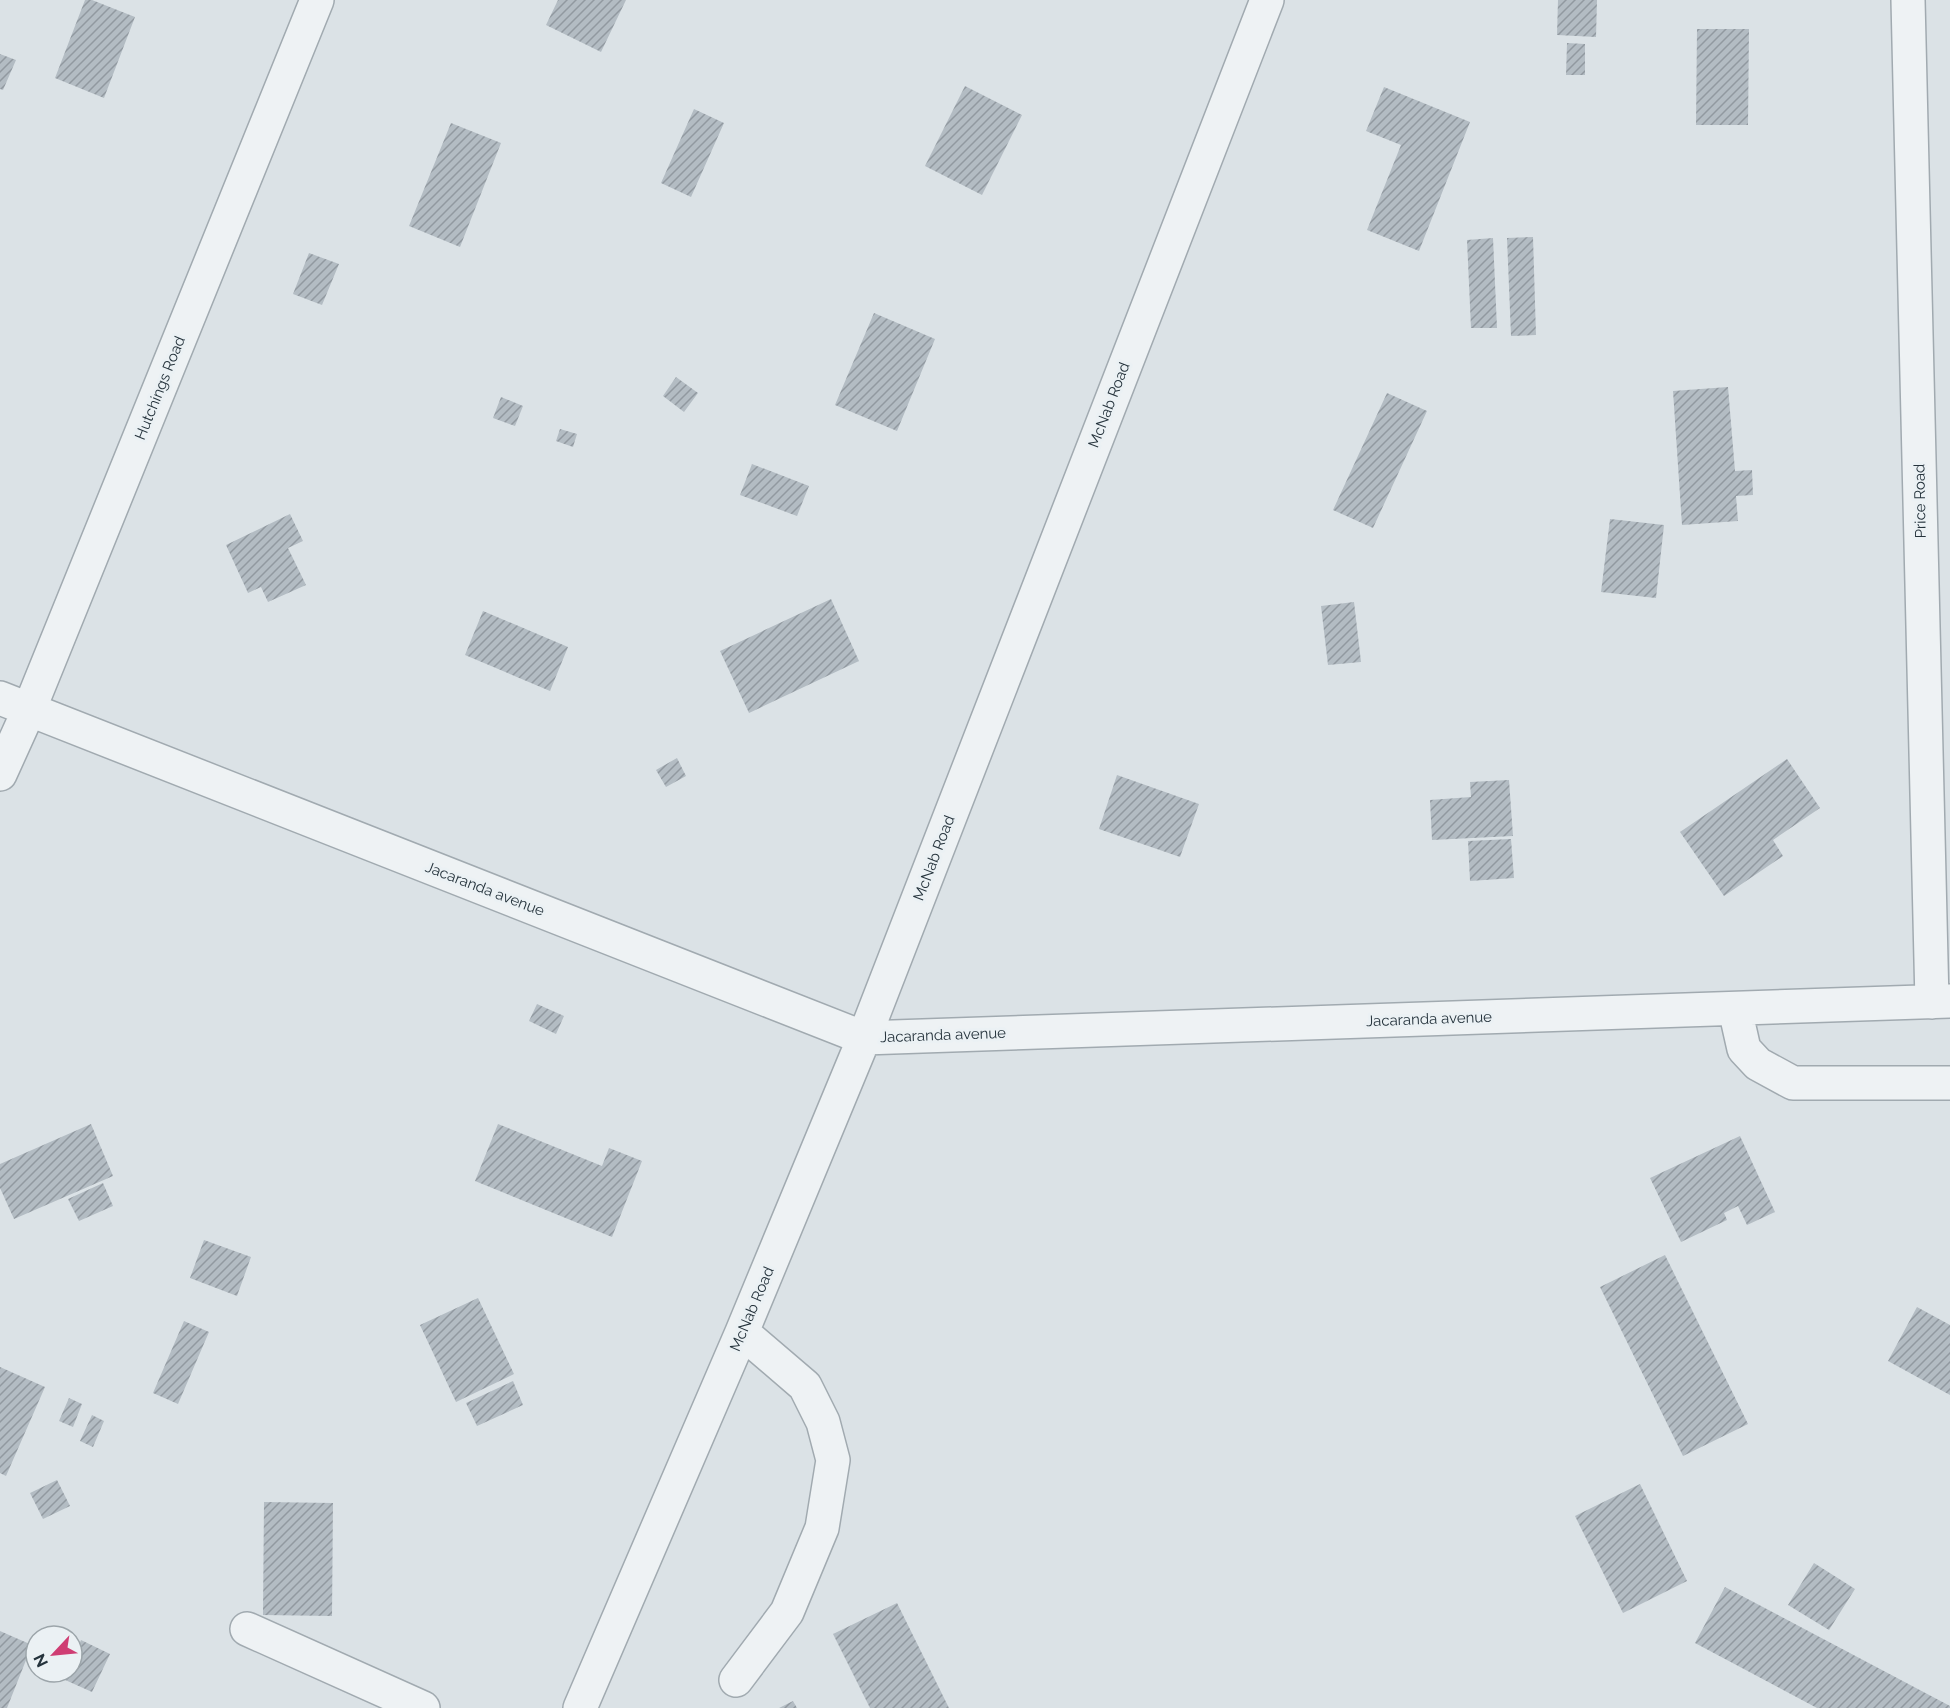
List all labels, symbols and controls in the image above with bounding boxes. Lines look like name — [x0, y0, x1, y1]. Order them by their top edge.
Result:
street label: Hutchings Road — [131, 334, 189, 442]
street label: McNab Road — [1084, 360, 1134, 450]
street label: Price Road — [1910, 464, 1930, 538]
street label: McNab Road — [909, 813, 959, 903]
street label: Jacaranda avenue — [423, 858, 547, 920]
street label: Jacaranda avenue — [1366, 1008, 1493, 1030]
street label: Jacaranda avenue — [880, 1024, 1007, 1046]
street label: McNab Road — [726, 1264, 778, 1354]
north arrow — [24, 1624, 84, 1684]
text: N — [30, 1651, 52, 1670]

